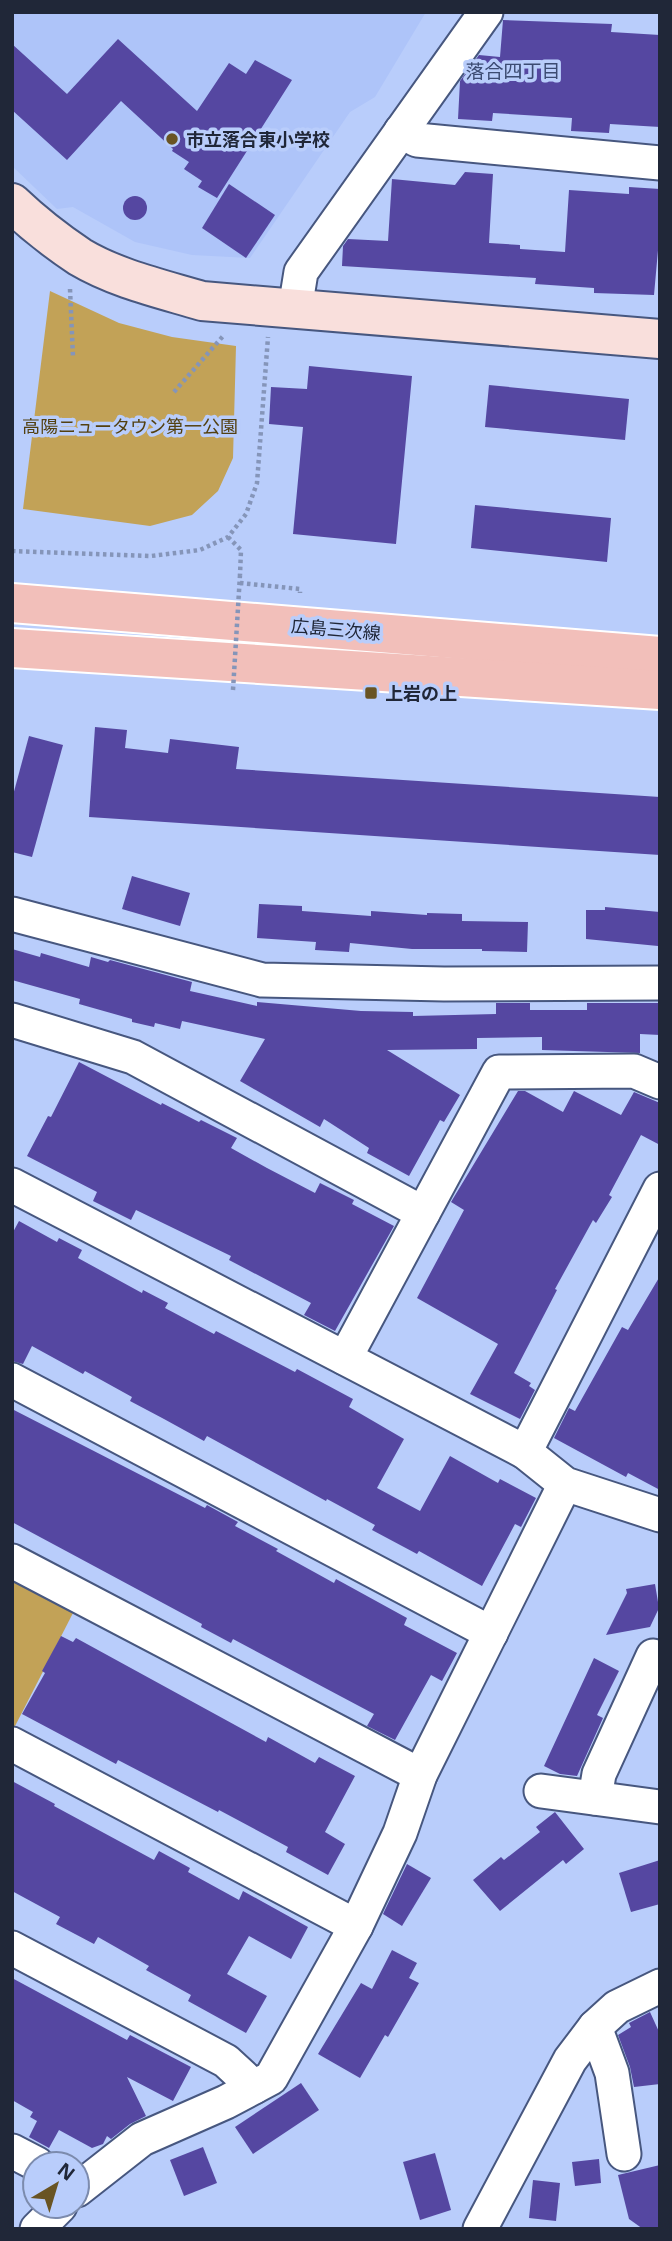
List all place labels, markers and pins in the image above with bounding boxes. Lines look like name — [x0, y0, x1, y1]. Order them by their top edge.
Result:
place label: 市立落合東小学校 — [186, 127, 330, 151]
marker: 市立落合東小学校 — [164, 131, 180, 147]
place label: 上岩の上 — [385, 681, 457, 705]
marker: 上岩の上 — [363, 685, 379, 701]

